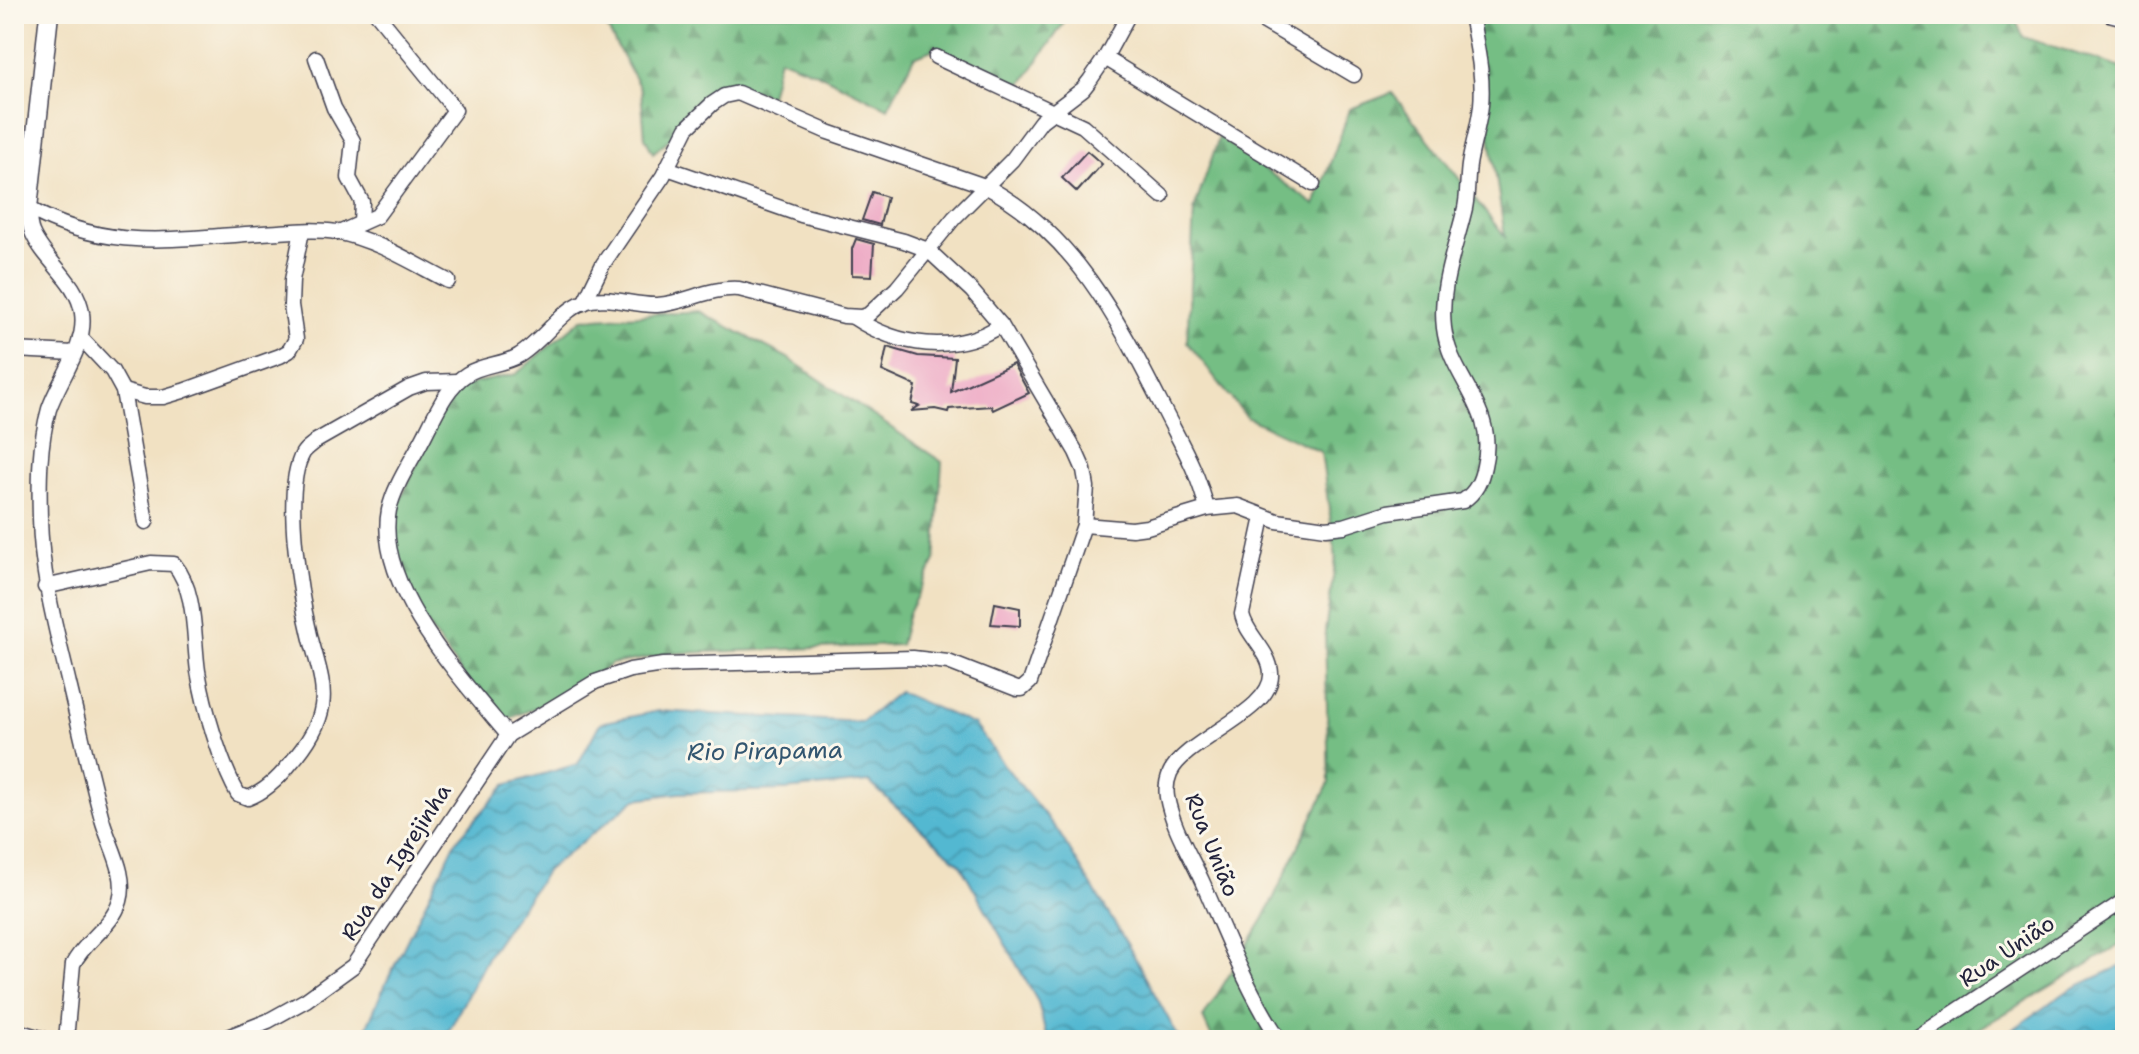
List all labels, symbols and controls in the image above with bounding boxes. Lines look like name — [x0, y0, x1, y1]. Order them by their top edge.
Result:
water label: Rio Pirapama — [687, 734, 843, 768]
street label: Rua da Igrejinha — [334, 778, 458, 946]
street label: Rua União — [1178, 789, 1246, 901]
street label: Rua União — [1954, 909, 2060, 993]

